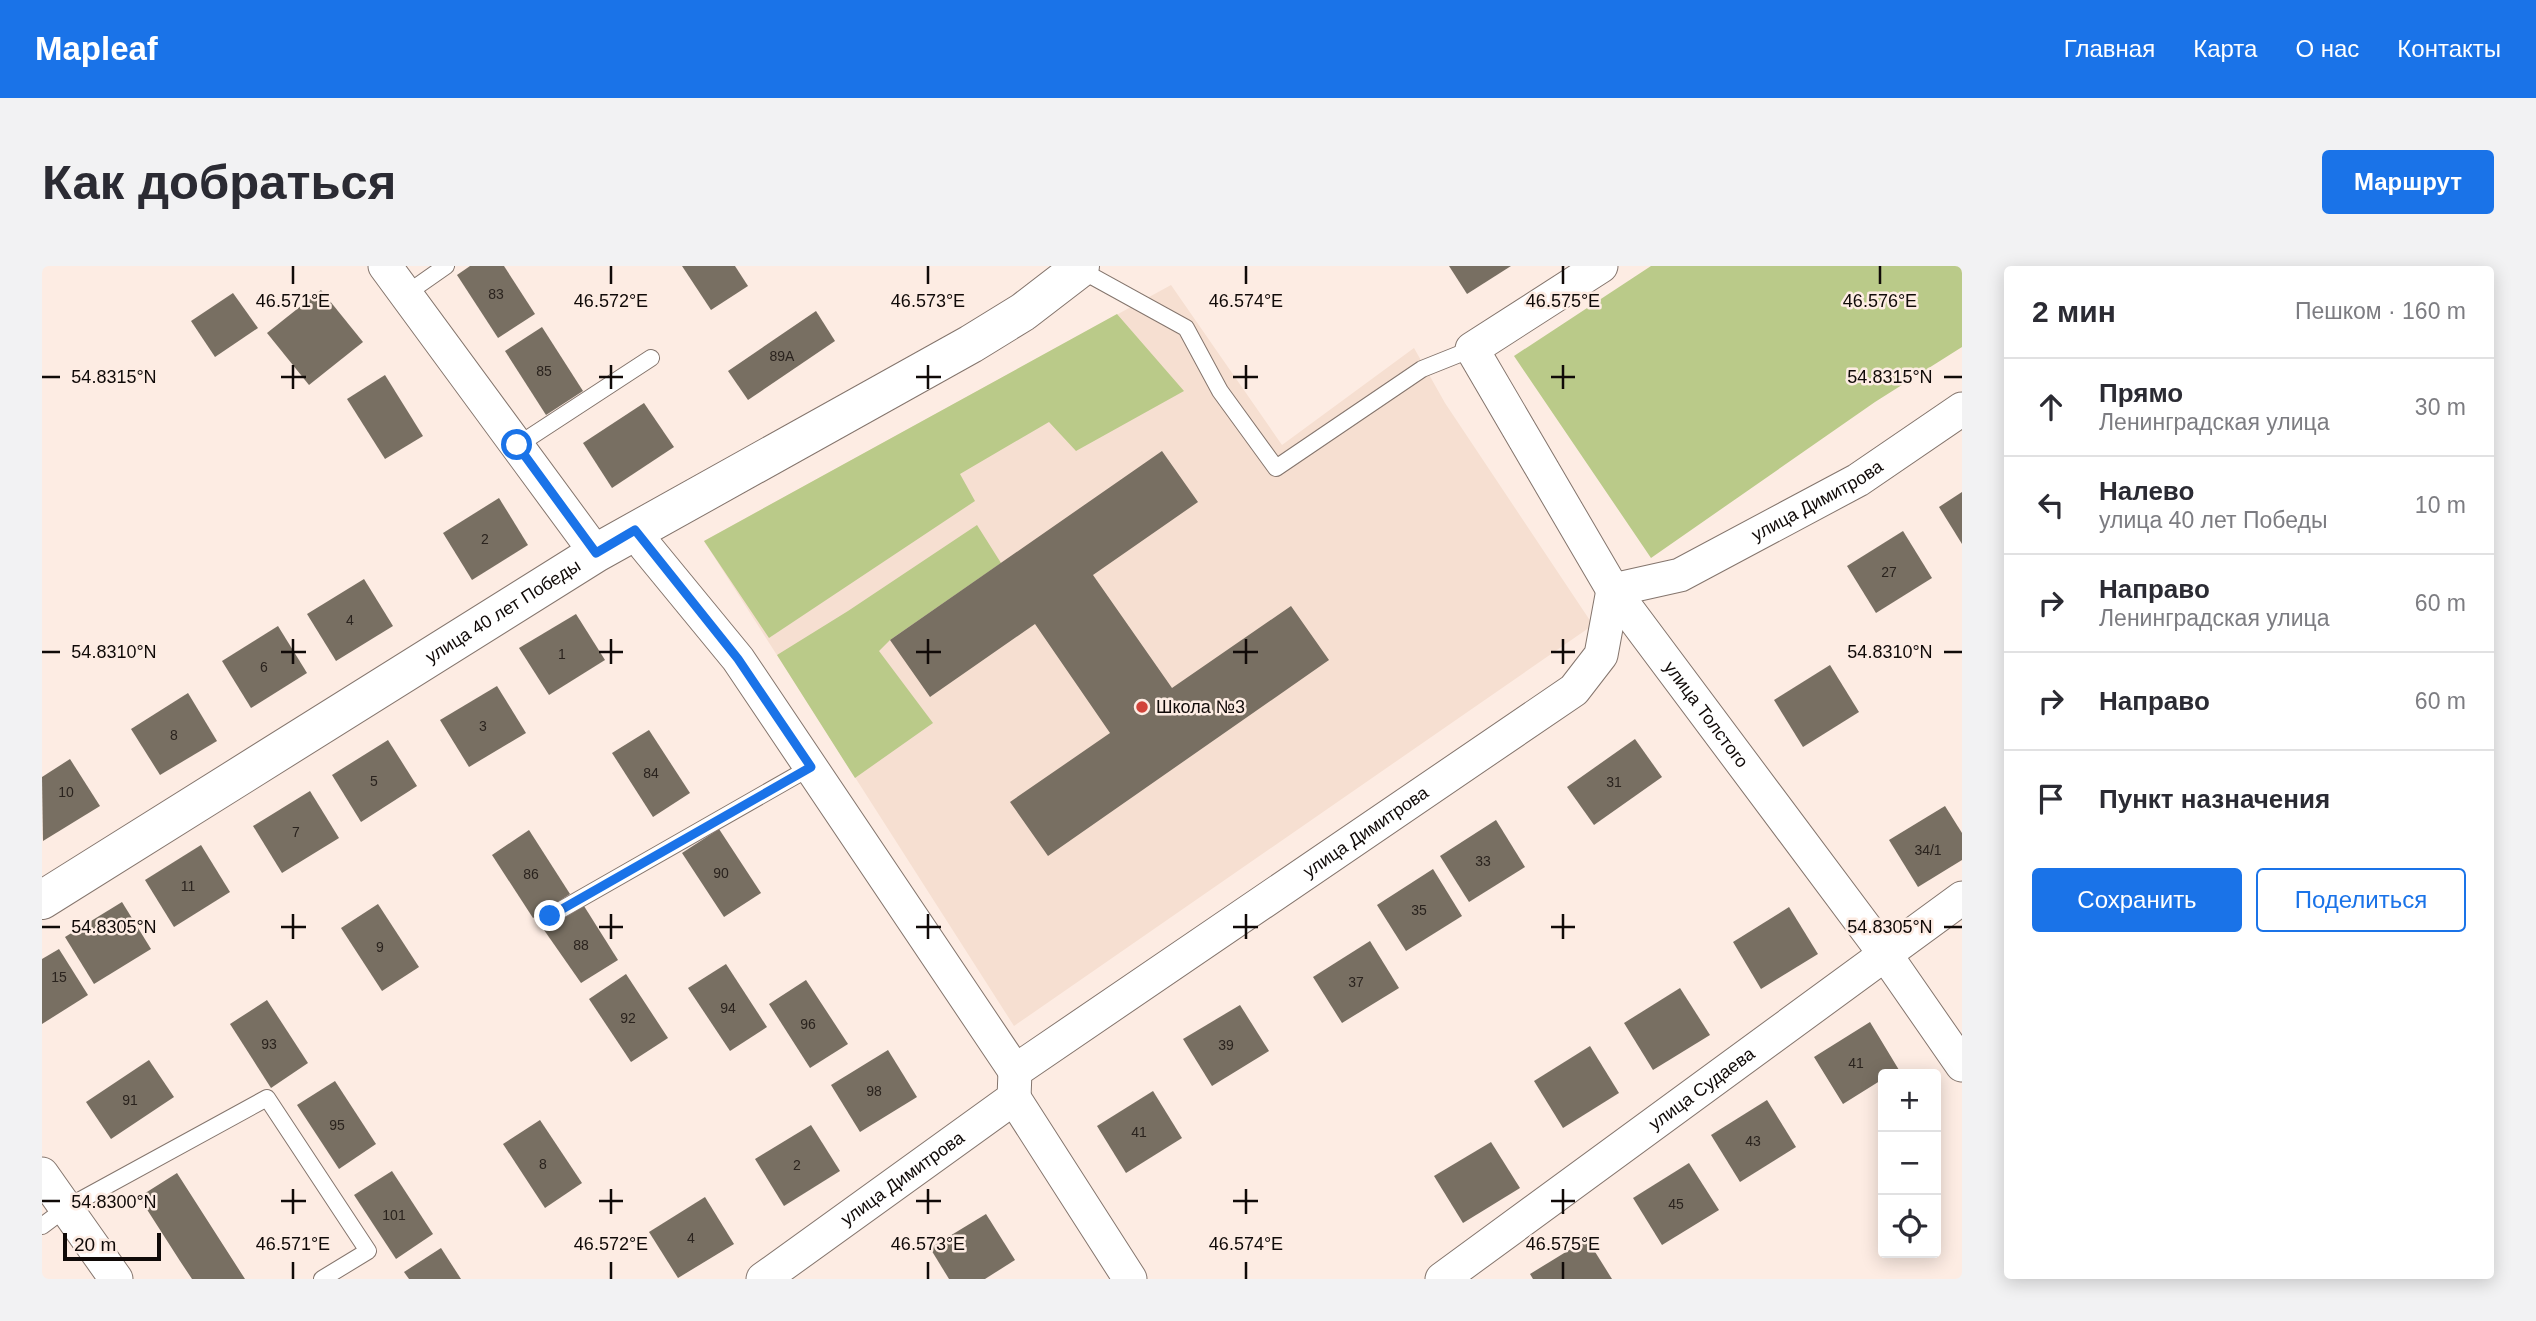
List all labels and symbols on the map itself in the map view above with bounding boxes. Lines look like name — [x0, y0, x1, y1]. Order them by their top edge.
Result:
house number: 83 — [488, 286, 504, 302]
text: 46.571°E — [256, 291, 330, 311]
text: 46.572°E — [574, 291, 648, 311]
text: 46.573°E — [891, 291, 965, 311]
text: 46.574°E — [1209, 291, 1283, 311]
text: 46.575°E — [1526, 291, 1600, 311]
text: 46.576°E — [1843, 291, 1917, 311]
house number: 89А — [770, 348, 795, 364]
house number: 85 — [536, 363, 552, 379]
text: 54.8315°N — [71, 367, 157, 387]
text: 54.8315°N — [1847, 367, 1933, 387]
route start — [501, 429, 532, 460]
street label: улица Димитрова — [1748, 456, 1887, 545]
house number: 2 — [481, 531, 489, 547]
street label: улица 40 лет Победы — [422, 555, 584, 667]
house number: 27 — [1881, 564, 1897, 580]
house number: 4 — [346, 612, 354, 628]
text: 54.8310°N — [71, 642, 157, 662]
text: 54.8310°N — [1847, 642, 1933, 662]
house number: 1 — [558, 646, 566, 662]
street label: улица Толстого — [1660, 657, 1752, 772]
house number: 6 — [260, 659, 268, 675]
place label: Школа №3 — [1156, 697, 1245, 717]
marker: Школа №3 — [1134, 699, 1150, 715]
house number: 3 — [479, 718, 487, 734]
house number: 8 — [170, 727, 178, 743]
house number: 84 — [643, 765, 659, 781]
house number: 5 — [370, 773, 378, 789]
house number: 31 — [1606, 774, 1622, 790]
street label: улица Димитрова — [1299, 782, 1433, 882]
house number: 10 — [58, 784, 74, 800]
house number: 7 — [292, 824, 300, 840]
house number: 34/1 — [1914, 842, 1942, 858]
house number: 33 — [1475, 853, 1491, 869]
house number: 90 — [713, 865, 729, 881]
house number: 86 — [523, 866, 539, 882]
house number: 11 — [181, 878, 195, 894]
route end — [534, 900, 565, 931]
house number: 35 — [1411, 902, 1427, 918]
text: 54.8305°N — [71, 917, 157, 937]
text: 54.8305°N — [1847, 917, 1933, 937]
house number: 88 — [573, 937, 589, 953]
house number: 9 — [376, 939, 384, 955]
house number: 15 — [51, 969, 67, 985]
house number: 37 — [1348, 974, 1364, 990]
house number: 94 — [720, 1000, 736, 1016]
house number: 92 — [620, 1010, 636, 1026]
house number: 96 — [800, 1016, 816, 1032]
house number: 93 — [261, 1036, 277, 1052]
house number: 39 — [1218, 1037, 1234, 1053]
street label: улица Судаева — [1645, 1043, 1759, 1134]
house number: 41 — [1848, 1055, 1864, 1071]
house number: 98 — [866, 1083, 882, 1099]
house number: 91 — [122, 1092, 138, 1108]
house number: 95 — [329, 1117, 345, 1133]
house number: 41 — [1131, 1124, 1147, 1140]
street label: улица Димитрова — [837, 1127, 969, 1229]
house number: 43 — [1745, 1133, 1761, 1149]
house number: 8 — [539, 1156, 547, 1172]
house number: 2 — [793, 1157, 801, 1173]
text: 54.8300°N — [71, 1192, 157, 1212]
house number: 45 — [1668, 1196, 1684, 1212]
house number: 101 — [382, 1207, 406, 1223]
scale bar — [63, 1230, 161, 1262]
house number: 4 — [687, 1230, 695, 1246]
text: 46.571°E — [256, 1234, 330, 1254]
text: 46.572°E — [574, 1234, 648, 1254]
text: 46.573°E — [891, 1234, 965, 1254]
text: 46.574°E — [1209, 1234, 1283, 1254]
text: 46.575°E — [1526, 1234, 1600, 1254]

